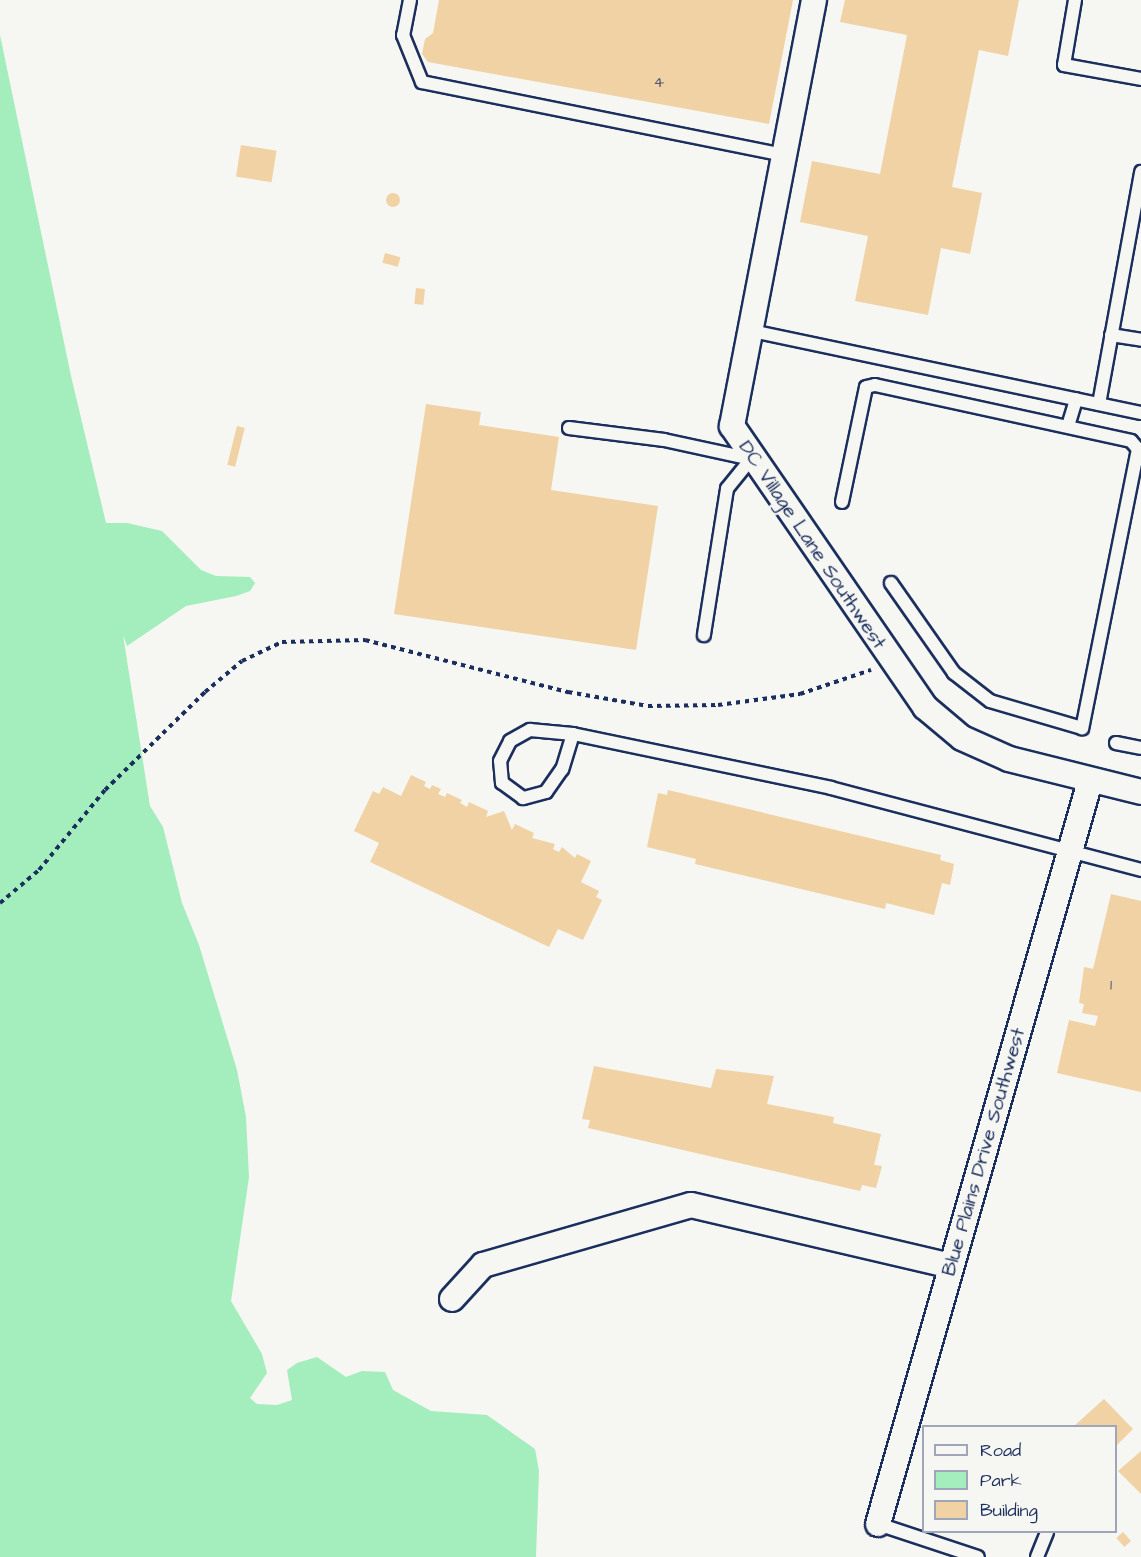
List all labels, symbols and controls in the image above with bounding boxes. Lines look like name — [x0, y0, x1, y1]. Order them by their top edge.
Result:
house number: 4 — [654, 72, 664, 92]
street label: DC Village Lane Southwest — [733, 436, 891, 654]
house number: 1 — [1110, 975, 1112, 995]
street label: Blue Plains Drive Southwest — [937, 1025, 1031, 1279]
legend — [922, 1425, 1117, 1533]
text: Road — [980, 1438, 1021, 1463]
text: Park — [980, 1468, 1022, 1493]
text: Building — [980, 1498, 1038, 1523]

